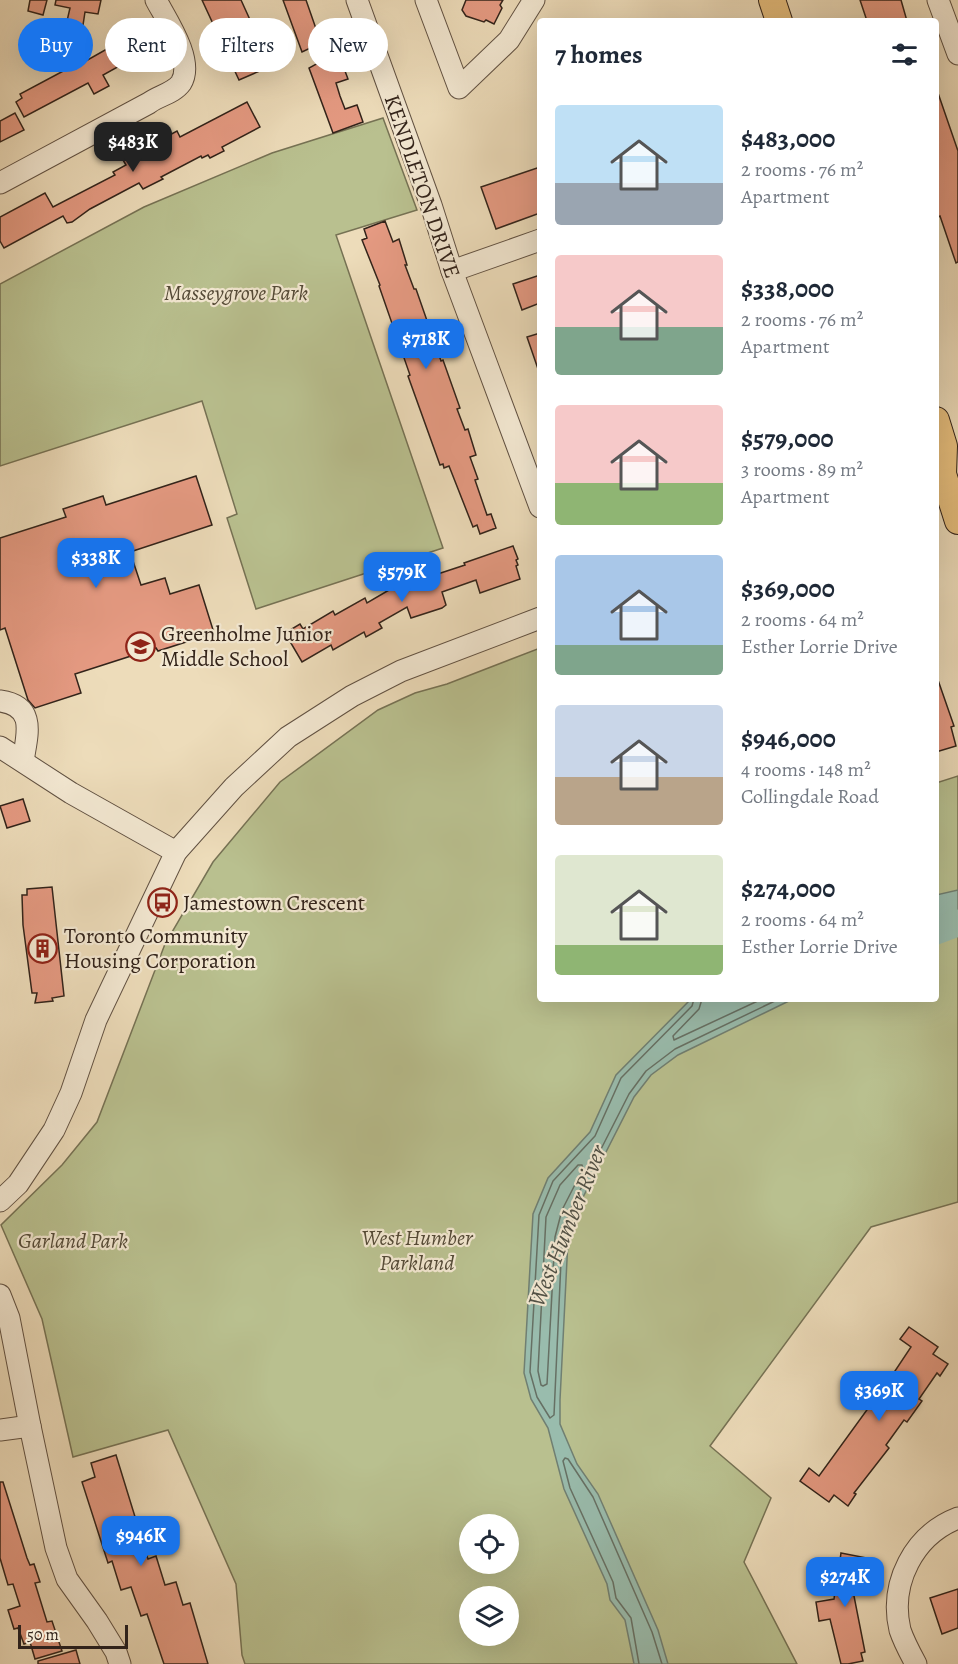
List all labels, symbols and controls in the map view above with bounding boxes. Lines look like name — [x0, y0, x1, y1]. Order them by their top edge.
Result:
chip: Buy — [18, 18, 93, 72]
chip: Rent — [105, 18, 187, 72]
chip: Filters — [199, 18, 296, 72]
chip: New — [308, 18, 388, 72]
text: 7 homes — [555, 37, 643, 72]
icon: filters — [888, 38, 921, 71]
street label: KENDLETON DRIVE — [377, 91, 468, 282]
text: $483,000 — [741, 121, 835, 156]
pin: $483K — [91, 122, 175, 173]
text: $483K — [108, 128, 158, 155]
icon: home — [603, 129, 675, 201]
text: 2 rooms · 76 m² — [741, 156, 863, 183]
text: Apartment — [741, 183, 830, 210]
text: $338,000 — [741, 271, 834, 306]
park label: Masseygrove Park — [164, 278, 308, 308]
icon: home — [603, 279, 675, 351]
text: 2 rooms · 76 m² — [741, 306, 863, 333]
pin: $718K — [384, 319, 468, 370]
text: $718K — [402, 325, 450, 352]
text: Apartment — [741, 333, 830, 360]
text: $579,000 — [741, 421, 834, 456]
icon: home — [603, 429, 675, 501]
text: 3 rooms · 89 m² — [741, 456, 863, 483]
text: Apartment — [741, 483, 830, 510]
pin: $338K — [54, 538, 138, 589]
text: $338K — [71, 544, 121, 571]
pin: $579K — [360, 552, 444, 603]
text: $579K — [378, 558, 426, 585]
text: $369,000 — [741, 571, 835, 606]
icon: home — [603, 579, 675, 651]
text: 2 rooms · 64 m² — [741, 606, 864, 633]
place label: Greenholme Junior Middle School — [161, 619, 332, 674]
school or university icon: Greenholme Junior Middle School — [124, 630, 156, 662]
text: Esther Lorrie Drive — [741, 633, 898, 660]
text: $946,000 — [741, 721, 836, 756]
icon: home — [603, 729, 675, 801]
text: 4 rooms · 148 m² — [741, 756, 871, 783]
text: Collingdale Road — [741, 783, 879, 810]
text: $274,000 — [741, 871, 835, 906]
icon: home — [603, 879, 675, 951]
bus stop icon: Jamestown Crescent — [146, 886, 178, 918]
place label: Jamestown Crescent — [183, 888, 365, 918]
text: 2 rooms · 64 m² — [741, 906, 864, 933]
place label: Toronto Community Housing Corporation — [64, 921, 256, 976]
building icon: Toronto Community Housing Corporation — [27, 932, 59, 964]
text: Esther Lorrie Drive — [741, 933, 898, 960]
water label: West Humber River — [520, 1140, 614, 1312]
park label: West Humber Parkland — [361, 1223, 474, 1278]
park label: Garland Park — [18, 1226, 128, 1256]
pin: $369K — [837, 1371, 921, 1422]
text: $369K — [854, 1377, 904, 1404]
map controls — [459, 1514, 519, 1646]
button: locate — [459, 1514, 519, 1574]
pin: $946K — [99, 1516, 183, 1567]
text: $946K — [116, 1522, 166, 1549]
pin: $274K — [803, 1557, 887, 1608]
text: $274K — [820, 1563, 870, 1590]
button: layers — [459, 1586, 519, 1646]
scale bar — [18, 1622, 128, 1650]
text: 50 m — [27, 1624, 59, 1646]

